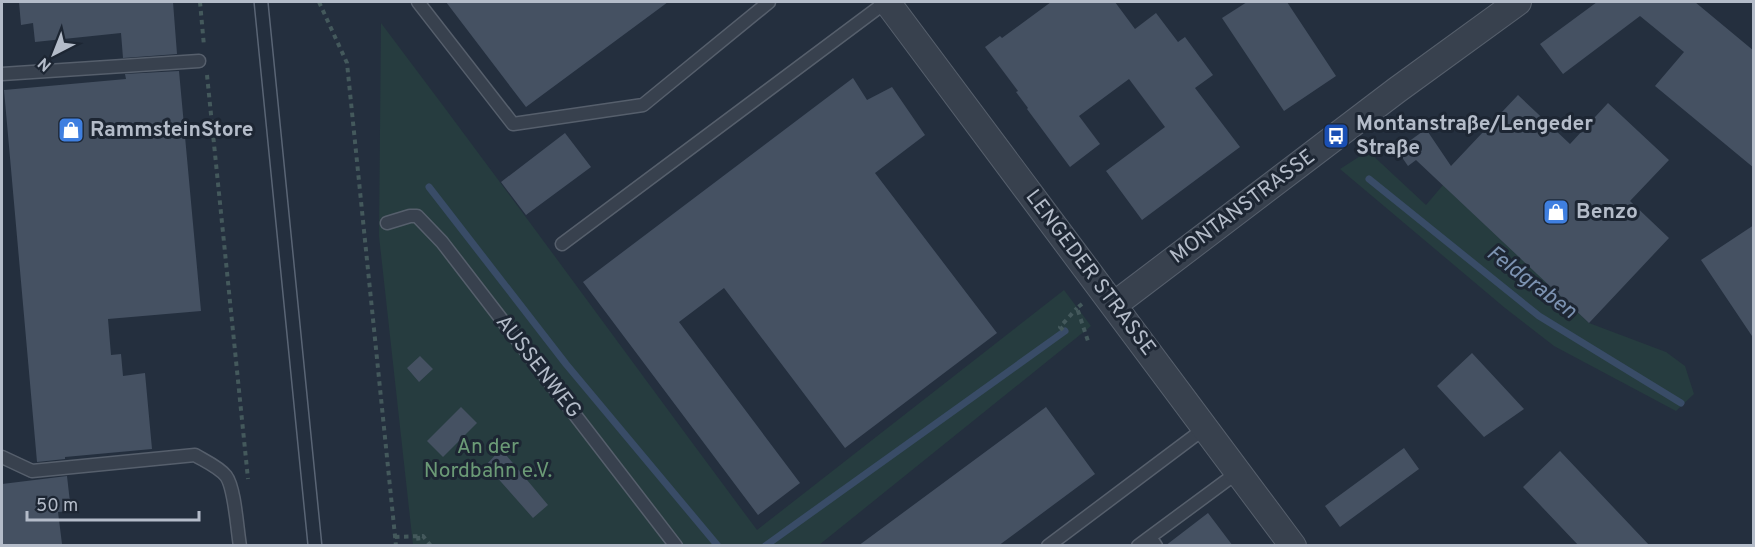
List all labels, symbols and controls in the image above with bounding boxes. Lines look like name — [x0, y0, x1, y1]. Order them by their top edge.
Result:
north arrow — [24, 24, 84, 84]
text: N — [34, 52, 56, 75]
place label: Montanstraße/Lengeder Straße — [1356, 111, 1593, 162]
shop icon: RammsteinStore — [56, 115, 86, 145]
place label: RammsteinStore — [90, 117, 253, 144]
bus stop icon: Montanstraße/Lengeder Straße — [1321, 121, 1351, 151]
street label: MONTANSTRASSE — [1165, 144, 1321, 270]
street label: LENGEDER STRASSE — [1019, 185, 1161, 361]
shop icon: Benzo — [1541, 197, 1571, 227]
place label: Benzo — [1576, 199, 1638, 226]
water label: Feldgraben — [1481, 240, 1581, 326]
street label: AUSSENWEG — [489, 310, 587, 424]
park label: An der Nordbahn e.V. — [424, 434, 552, 485]
scale bar — [27, 484, 200, 522]
text: 50 m — [36, 495, 78, 518]

